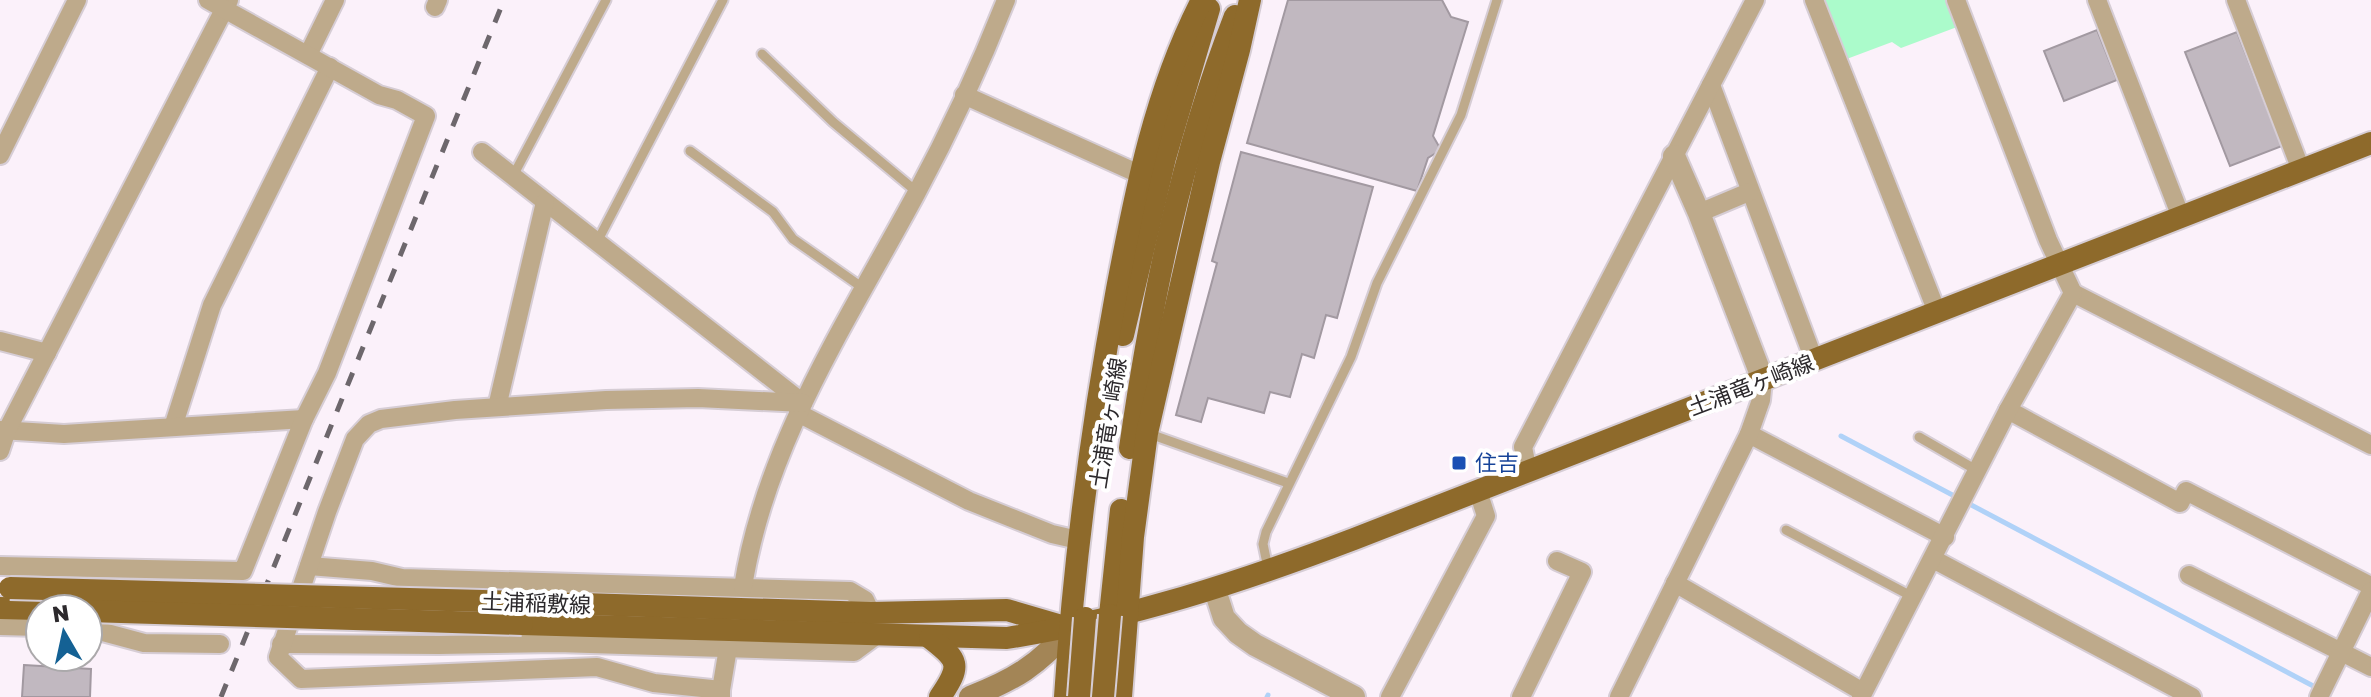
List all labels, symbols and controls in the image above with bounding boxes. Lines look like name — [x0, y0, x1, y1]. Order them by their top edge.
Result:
street label: 土浦竜ヶ崎線 — [1684, 348, 1817, 421]
street label: 土浦竜ヶ崎線 — [1084, 356, 1131, 490]
place label: 住吉 — [1475, 449, 1519, 476]
marker: 住吉 — [1450, 454, 1468, 472]
street label: 土浦稲敷線 — [481, 587, 591, 618]
north arrow — [24, 593, 104, 673]
text: N — [50, 598, 71, 627]

